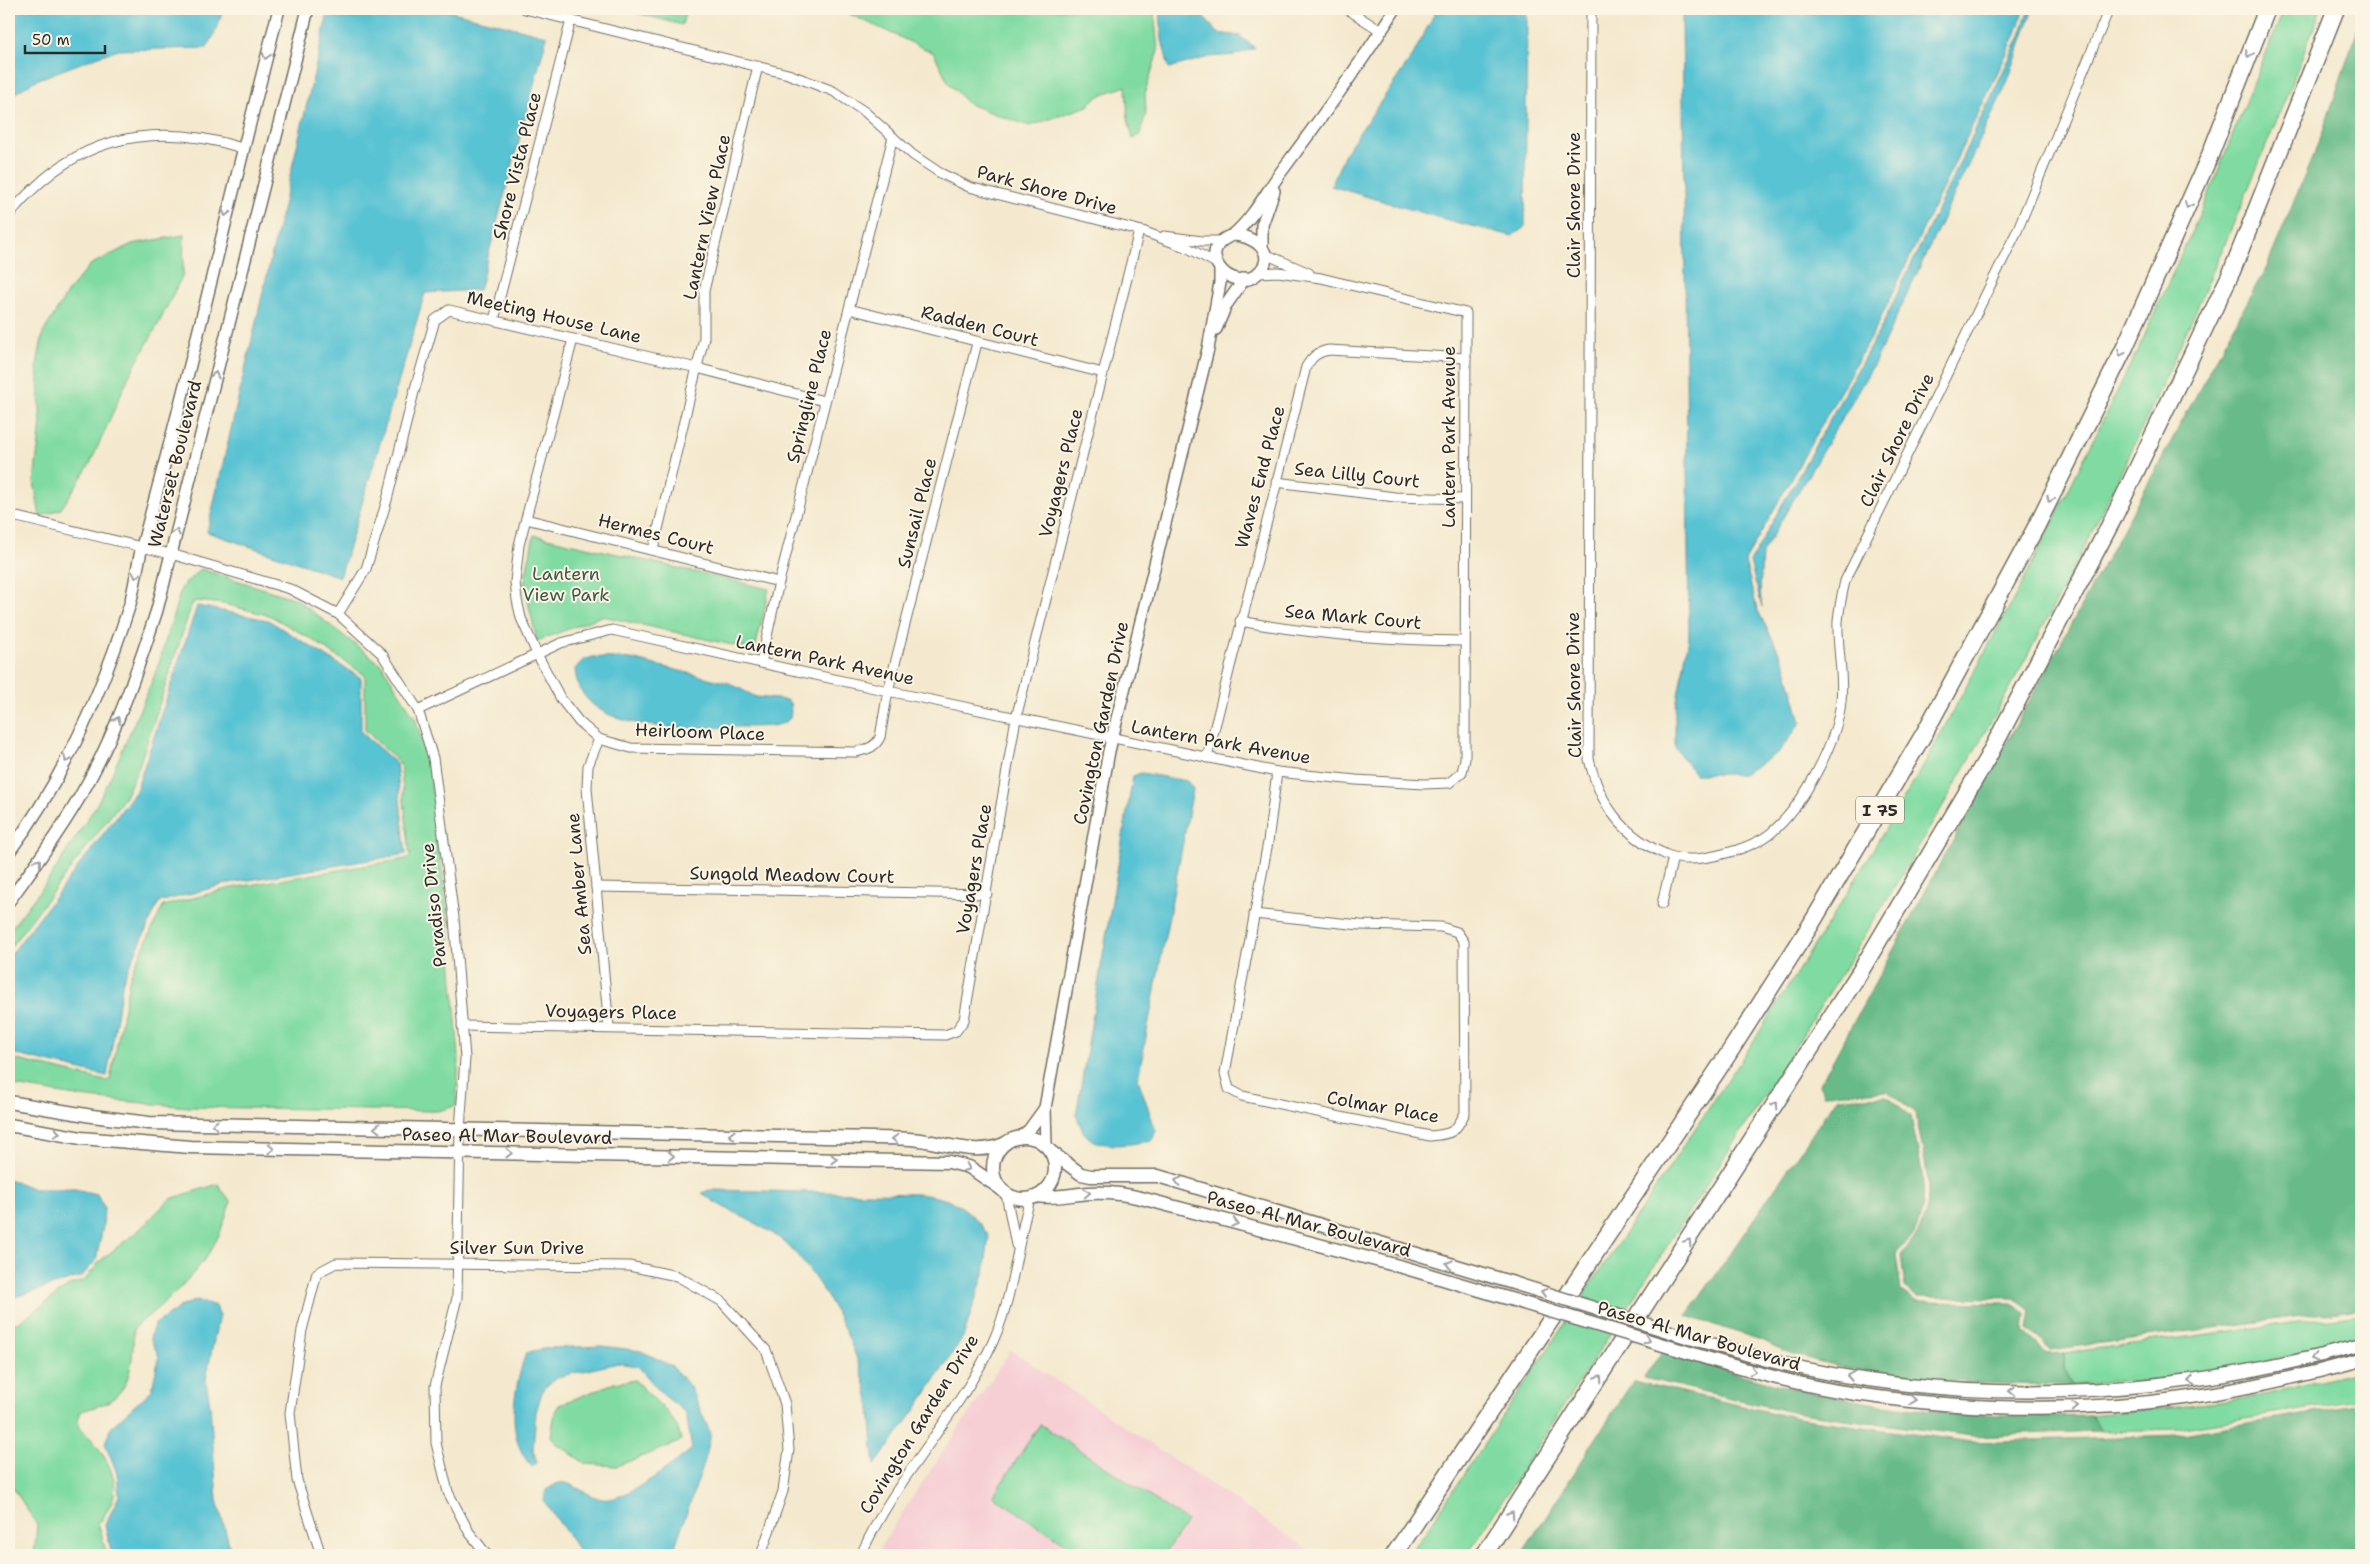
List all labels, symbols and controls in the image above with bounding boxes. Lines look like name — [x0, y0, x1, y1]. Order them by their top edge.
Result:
scale bar — [25, 22, 105, 54]
text: 50 m — [32, 30, 70, 50]
one-way arrow — [2245, 49, 2255, 58]
one-way arrow — [262, 51, 272, 59]
street label: Shore Vista Place — [487, 90, 547, 242]
street label: Lantern View Place — [678, 132, 736, 302]
street label: Clair Shore Drive — [1562, 132, 1586, 278]
street label: Park Shore Drive — [974, 160, 1120, 220]
one-way arrow — [2184, 200, 2195, 209]
one-way arrow — [221, 209, 232, 218]
street label: Meeting House Lane — [464, 285, 644, 349]
street label: Radden Court — [919, 300, 1041, 352]
street label: Springline Place — [781, 326, 837, 466]
street label: Lantern Park Avenue — [1437, 346, 1461, 528]
one-way arrow — [2117, 348, 2128, 357]
street label: Clair Shore Drive — [1854, 369, 1940, 511]
one-way arrow — [209, 370, 220, 379]
street label: Waterset Boulevard — [143, 378, 207, 550]
street label: Waves End Place — [1229, 403, 1291, 551]
street label: Voyagers Place — [1033, 406, 1089, 540]
street label: Sunsail Place — [892, 455, 942, 571]
street label: Sea Lilly Court — [1293, 456, 1421, 494]
one-way arrow — [2046, 494, 2056, 503]
street label: Hermes Court — [595, 508, 717, 560]
one-way arrow — [170, 528, 181, 537]
park label: Lantern View Park — [522, 562, 610, 607]
one-way arrow — [131, 570, 142, 579]
street label: Sea Mark Court — [1284, 599, 1423, 635]
street label: Clair Shore Drive — [1561, 612, 1587, 758]
street label: Covington Garden Drive — [1068, 619, 1134, 827]
street label: Lantern Park Avenue — [733, 629, 917, 691]
street label: Lantern Park Avenue — [1129, 714, 1313, 770]
one-way arrow — [111, 716, 121, 725]
street label: Heirloom Place — [635, 718, 765, 746]
one-way arrow — [63, 754, 73, 763]
road number: I 75 — [1856, 796, 1904, 824]
street label: Voyagers Place — [951, 802, 997, 936]
street label: Sea Amber Lane — [561, 812, 597, 956]
street label: Paradiso Drive — [416, 842, 452, 968]
one-way arrow — [32, 858, 41, 868]
street label: Sungold Meadow Court — [689, 861, 895, 889]
street label: Voyagers Place — [545, 999, 677, 1025]
street label: Colmar Place — [1325, 1085, 1441, 1129]
one-way arrow — [1769, 1101, 1779, 1110]
one-way arrow — [211, 1120, 218, 1130]
street label: Paseo Al Mar Boulevard — [402, 1122, 612, 1150]
one-way arrow — [373, 1123, 381, 1133]
one-way arrow — [52, 1128, 61, 1138]
one-way arrow — [728, 1130, 736, 1140]
one-way arrow — [890, 1133, 898, 1144]
one-way arrow — [268, 1144, 275, 1154]
one-way arrow — [505, 1148, 513, 1158]
one-way arrow — [668, 1151, 675, 1161]
one-way arrow — [830, 1154, 838, 1164]
one-way arrow — [962, 1162, 971, 1173]
one-way arrow — [1174, 1177, 1182, 1187]
street label: Paseo Al Mar Boulevard — [1204, 1185, 1414, 1263]
one-way arrow — [1083, 1188, 1091, 1199]
one-way arrow — [1231, 1217, 1239, 1227]
street label: Silver Sun Drive — [449, 1236, 585, 1260]
one-way arrow — [1682, 1238, 1691, 1247]
one-way arrow — [1445, 1260, 1453, 1270]
one-way arrow — [1540, 1288, 1548, 1298]
street label: Paseo Al Mar Boulevard — [1595, 1295, 1803, 1377]
street label: Covington Garden Drive — [854, 1330, 984, 1518]
one-way arrow — [1642, 1335, 1651, 1345]
one-way arrow — [2310, 1352, 2319, 1363]
one-way arrow — [1748, 1366, 1757, 1376]
one-way arrow — [1846, 1372, 1855, 1382]
one-way arrow — [1593, 1374, 1603, 1383]
one-way arrow — [2187, 1375, 2195, 1386]
one-way arrow — [2008, 1386, 2016, 1396]
one-way arrow — [1909, 1394, 1917, 1405]
one-way arrow — [2071, 1401, 2079, 1412]
one-way arrow — [1505, 1511, 1514, 1520]

